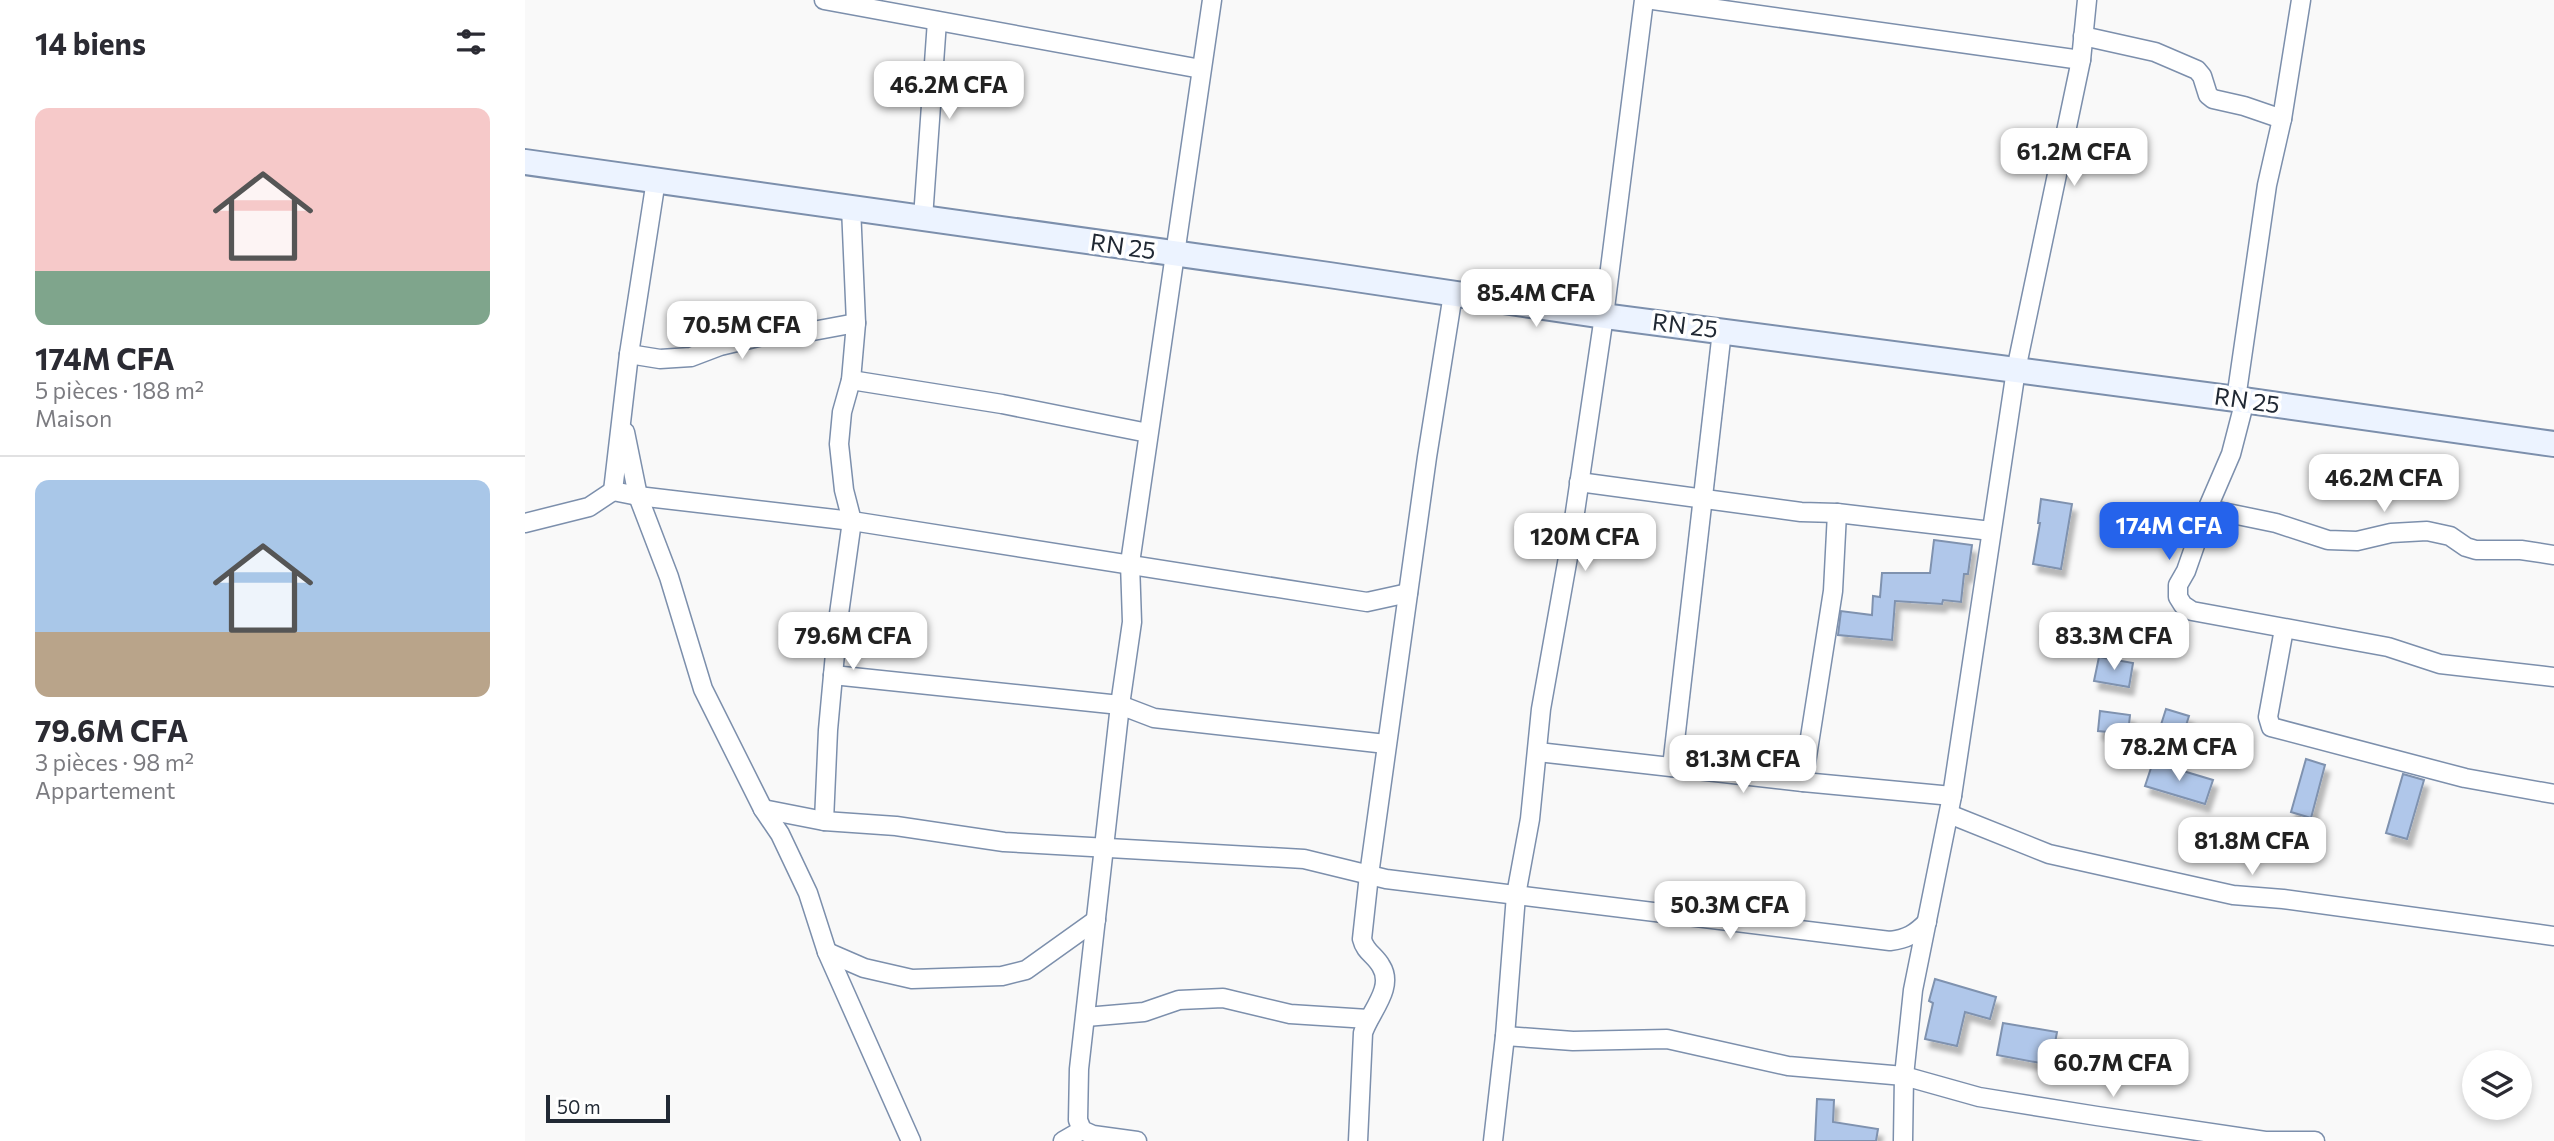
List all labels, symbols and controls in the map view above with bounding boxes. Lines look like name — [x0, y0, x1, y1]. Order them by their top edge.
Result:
icon: filters — [452, 23, 490, 61]
text: 14 biens — [35, 24, 146, 61]
pin: 46.2M CFA — [869, 61, 1029, 121]
text: 46.2M CFA — [890, 70, 1008, 98]
pin: 61.2M CFA — [1994, 128, 2154, 188]
text: 61.2M CFA — [2017, 137, 2131, 165]
icon: home — [200, 153, 326, 279]
street label: RN 25 — [1089, 227, 1158, 264]
pin: 85.4M CFA — [1456, 270, 1616, 329]
text: 85.4M CFA — [1477, 278, 1595, 306]
pin: 70.5M CFA — [662, 302, 822, 361]
street label: RN 25 — [1651, 306, 1720, 343]
text: 70.5M CFA — [683, 310, 801, 338]
text: 174M CFA — [35, 339, 174, 376]
text: 5 pièces · 188 m² — [35, 376, 204, 404]
street label: RN 25 — [2213, 381, 2282, 418]
text: Maison — [35, 404, 112, 432]
pin: 46.2M CFA — [2304, 454, 2464, 514]
text: 46.2M CFA — [2325, 463, 2443, 491]
pin: 174M CFA — [2097, 503, 2241, 562]
text: 174M CFA — [2116, 511, 2222, 539]
pin: 120M CFA — [1513, 514, 1657, 573]
text: 120M CFA — [1530, 522, 1640, 550]
icon: home — [200, 525, 326, 651]
pin: 79.6M CFA — [773, 612, 933, 672]
pin: 83.3M CFA — [2034, 612, 2194, 672]
text: 79.6M CFA — [794, 621, 912, 649]
text: 83.3M CFA — [2055, 621, 2173, 649]
text: 79.6M CFA — [35, 711, 188, 748]
pin: 78.2M CFA — [2099, 724, 2259, 783]
text: 78.2M CFA — [2121, 732, 2237, 760]
pin: 81.3M CFA — [1663, 736, 1823, 795]
text: 81.3M CFA — [1685, 744, 1801, 772]
text: 3 pièces · 98 m² — [35, 748, 194, 776]
text: Appartement — [35, 776, 176, 804]
pin: 81.8M CFA — [2172, 818, 2332, 877]
text: 81.8M CFA — [2194, 826, 2310, 854]
pin: 50.3M CFA — [1650, 881, 1810, 941]
text: 50.3M CFA — [1670, 890, 1790, 918]
pin: 60.7M CFA — [2033, 1040, 2193, 1099]
text: 60.7M CFA — [2054, 1048, 2172, 1076]
map controls — [2462, 1050, 2532, 1120]
button: layers — [2462, 1050, 2532, 1120]
scale bar — [546, 1092, 670, 1124]
text: 50 m — [557, 1095, 601, 1118]

